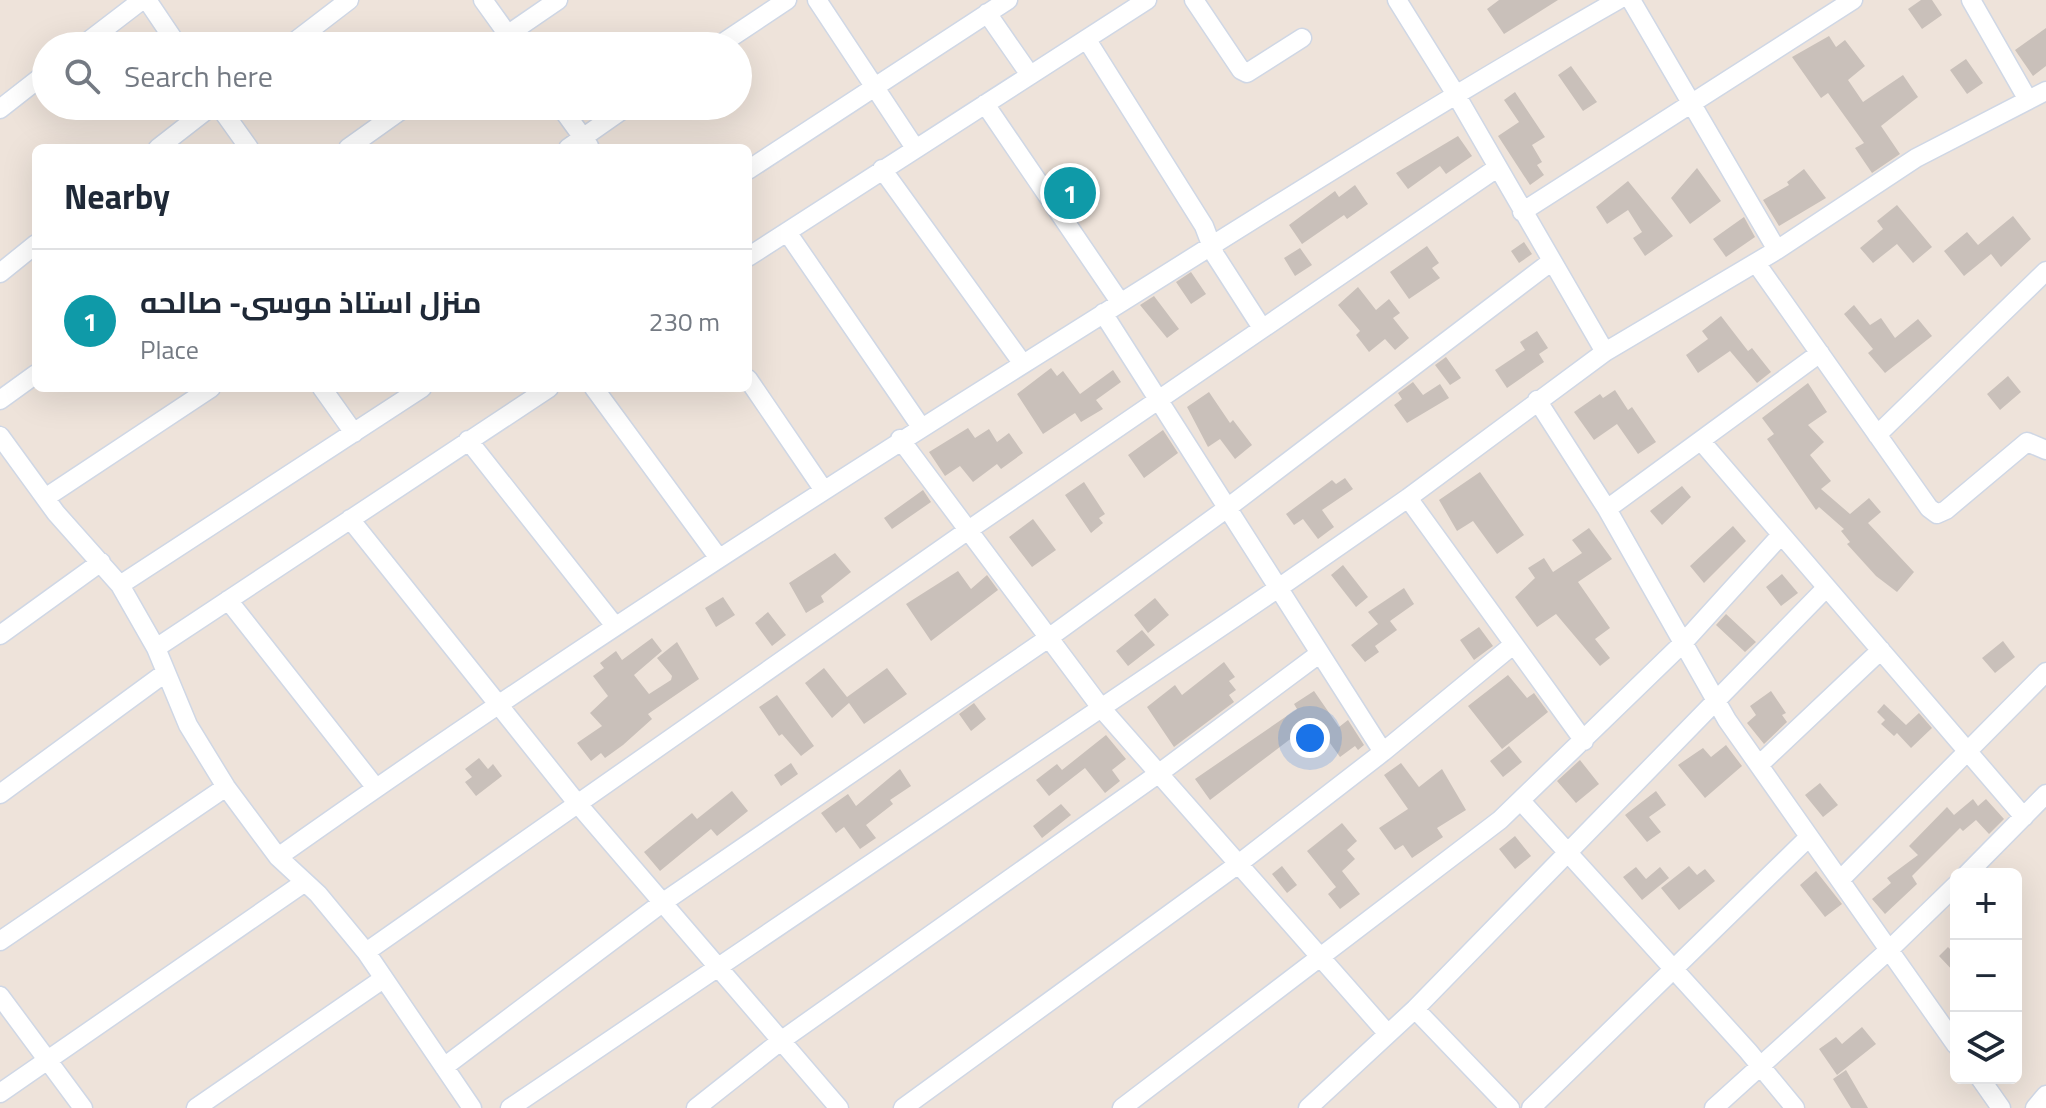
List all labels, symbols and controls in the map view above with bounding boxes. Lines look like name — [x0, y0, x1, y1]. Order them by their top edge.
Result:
search box — [32, 32, 752, 120]
text: Search here — [124, 53, 273, 99]
icon: search — [60, 54, 104, 98]
pin: 1 — [1044, 163, 1096, 223]
text: Nearby — [64, 170, 170, 222]
text: منزل استاذ موسى- صالحه — [140, 279, 482, 325]
text: 1 — [83, 302, 97, 341]
text: 230 m — [649, 302, 720, 341]
text: Place — [140, 330, 199, 369]
your location — [1290, 718, 1330, 758]
map controls — [1950, 868, 2022, 1084]
button: + — [1950, 868, 2022, 940]
button: − — [1950, 940, 2022, 1012]
button: layers — [1950, 1012, 2022, 1084]

